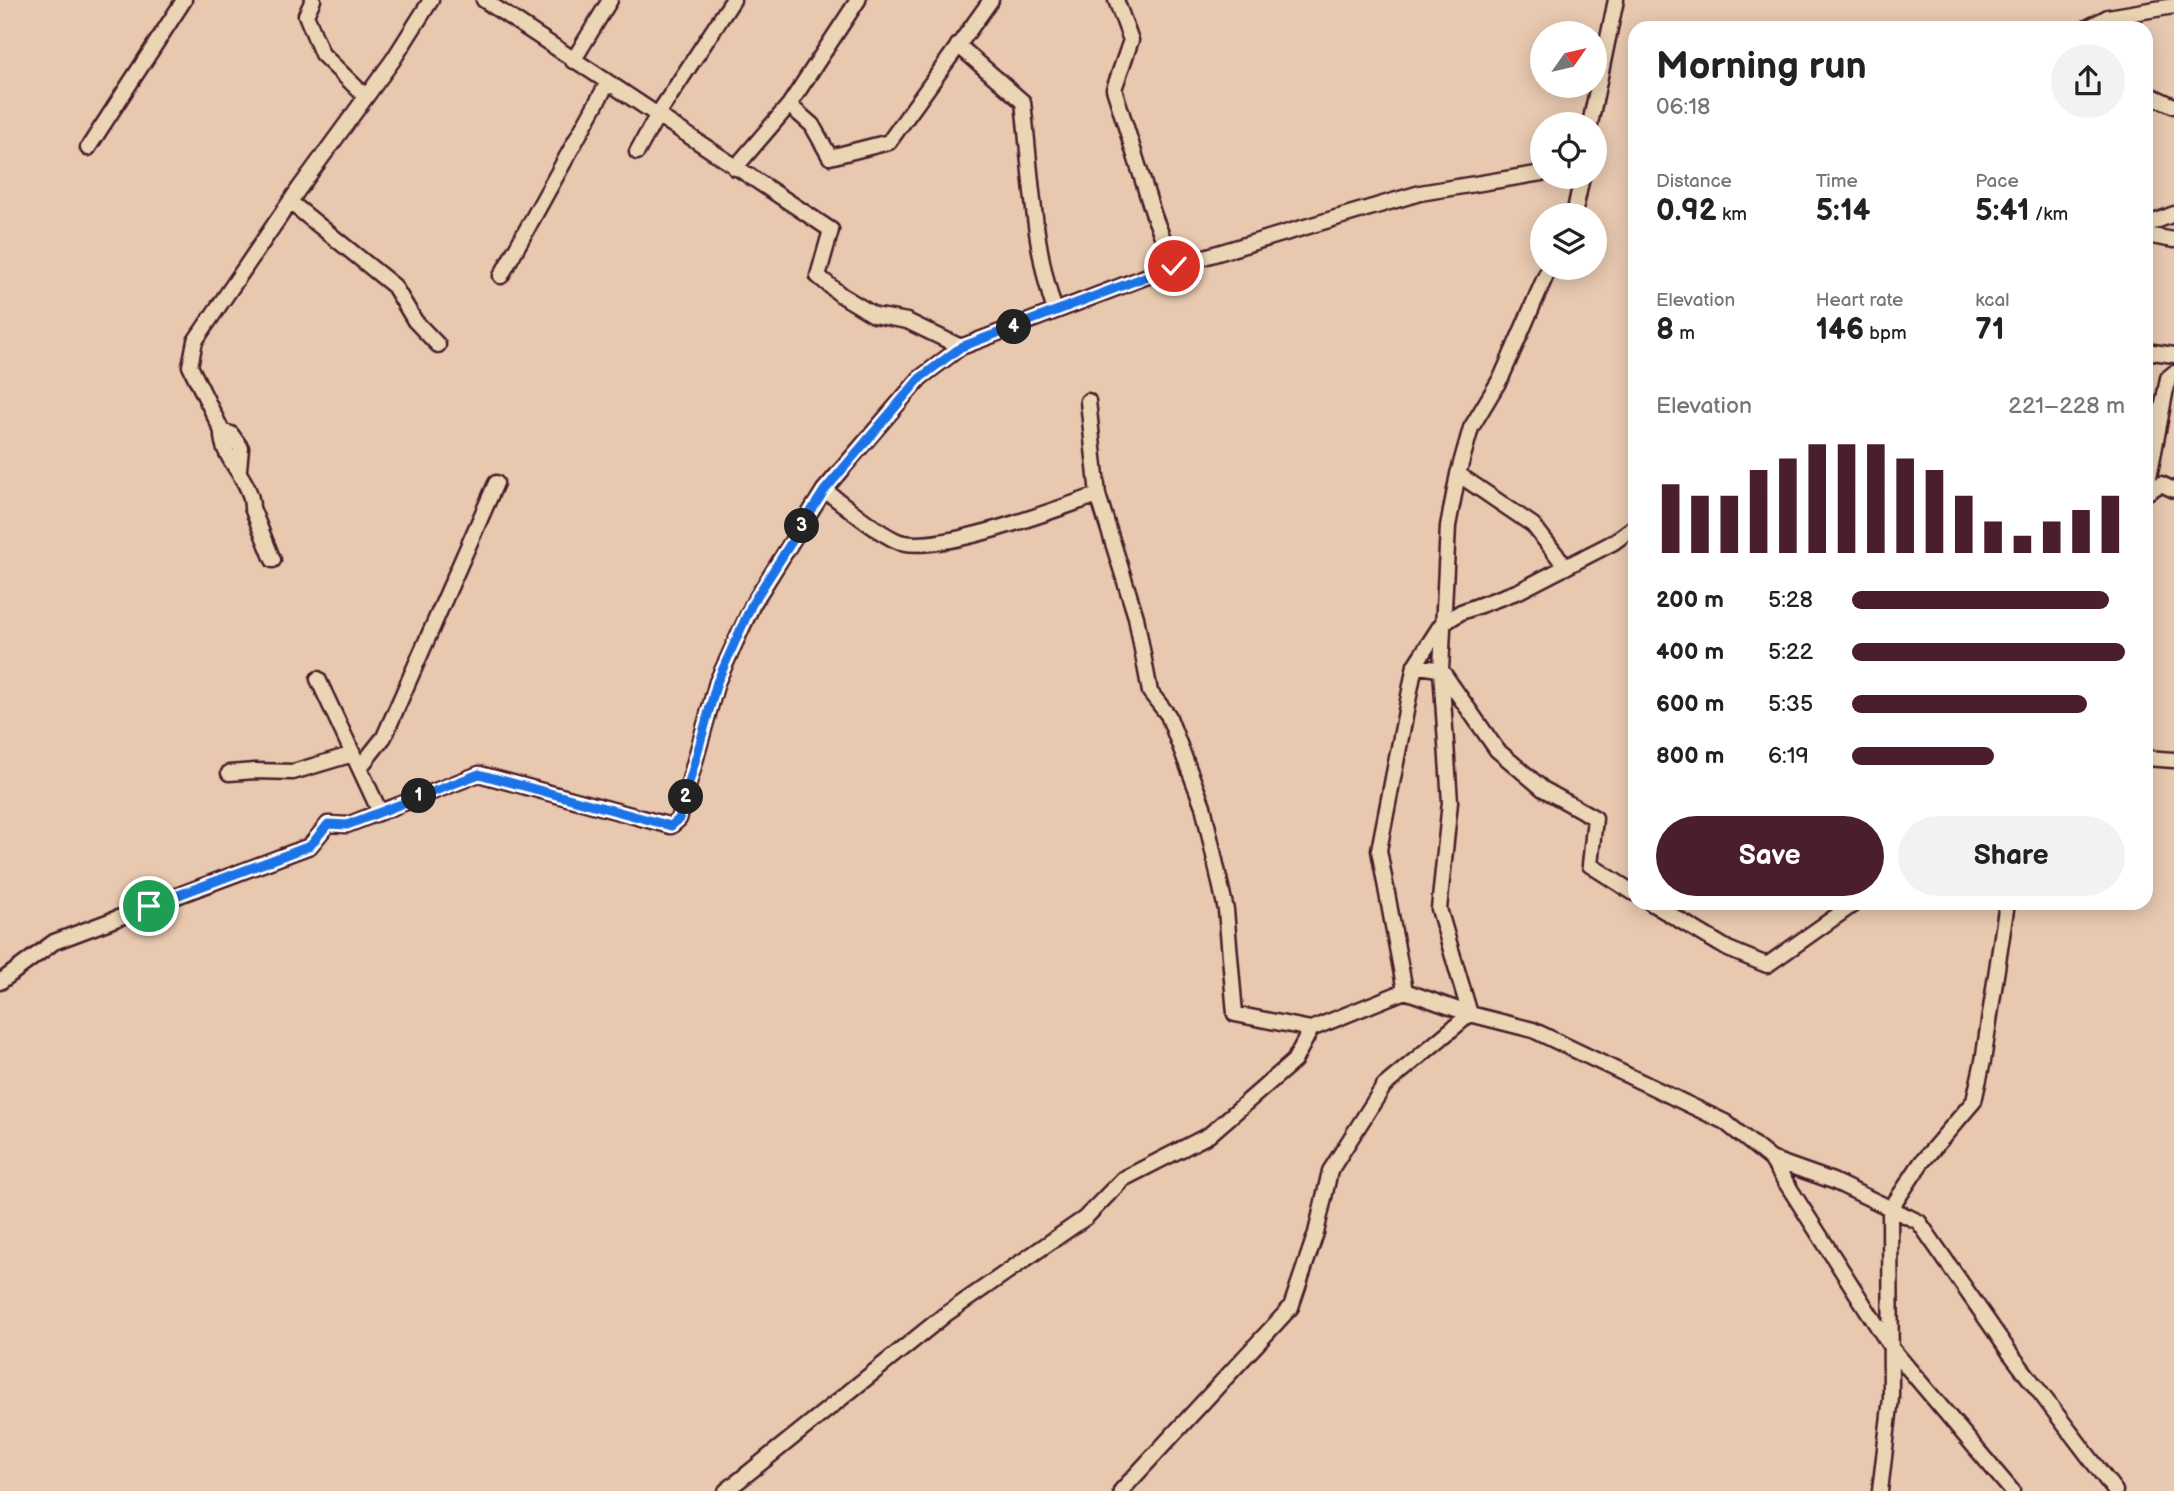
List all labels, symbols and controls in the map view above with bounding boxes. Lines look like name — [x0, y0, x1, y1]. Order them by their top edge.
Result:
north arrow — [1530, 21, 1606, 98]
map controls — [1530, 21, 1607, 280]
text: Morning run — [1656, 44, 1867, 89]
button: share — [2051, 44, 2125, 118]
text: 06:18 — [1656, 93, 1711, 121]
button: locate — [1530, 112, 1607, 189]
text: Distance — [1656, 170, 1732, 193]
text: Time — [1816, 170, 1858, 193]
text: Pace — [1975, 170, 2019, 193]
text: 0.92 — [1656, 193, 1717, 229]
text: 5:14 — [1816, 193, 1870, 229]
text: 5:41 — [1975, 193, 2030, 229]
button: layers — [1530, 203, 1607, 280]
text: km — [1717, 203, 1747, 226]
text: /km — [2030, 203, 2068, 226]
pin — [1144, 236, 1204, 296]
icon: check — [1155, 247, 1193, 285]
text: Elevation — [1656, 289, 1735, 312]
text: Heart rate — [1816, 289, 1903, 312]
text: kcal — [1975, 289, 2009, 312]
pin: 4 — [996, 310, 1032, 344]
text: 8 — [1656, 312, 1674, 348]
text: 146 — [1816, 312, 1864, 348]
text: 71 — [1975, 312, 2005, 348]
text: 4 — [1008, 315, 1019, 338]
text: m — [1674, 322, 1695, 345]
text: bpm — [1864, 322, 1907, 345]
text: Elevation — [1656, 392, 1752, 420]
text: 221–228 m — [2008, 392, 2125, 420]
pin: 3 — [784, 508, 820, 544]
text: 3 — [796, 514, 807, 537]
text: 200 m — [1656, 586, 1724, 614]
text: 5:28 — [1768, 586, 1813, 614]
text: 400 m — [1656, 638, 1724, 666]
text: 5:22 — [1768, 638, 1813, 666]
text: 600 m — [1656, 690, 1724, 718]
text: 5:35 — [1768, 690, 1813, 718]
text: 800 m — [1656, 742, 1724, 770]
text: 6:19 — [1768, 742, 1809, 770]
pin: 1 — [402, 778, 436, 814]
pin: 2 — [668, 780, 704, 814]
text: 1 — [415, 784, 423, 807]
text: 2 — [680, 785, 691, 808]
button: Save — [1656, 816, 1884, 896]
button: Share — [1898, 816, 2125, 896]
pin — [119, 876, 179, 936]
icon: arrive — [130, 887, 168, 925]

